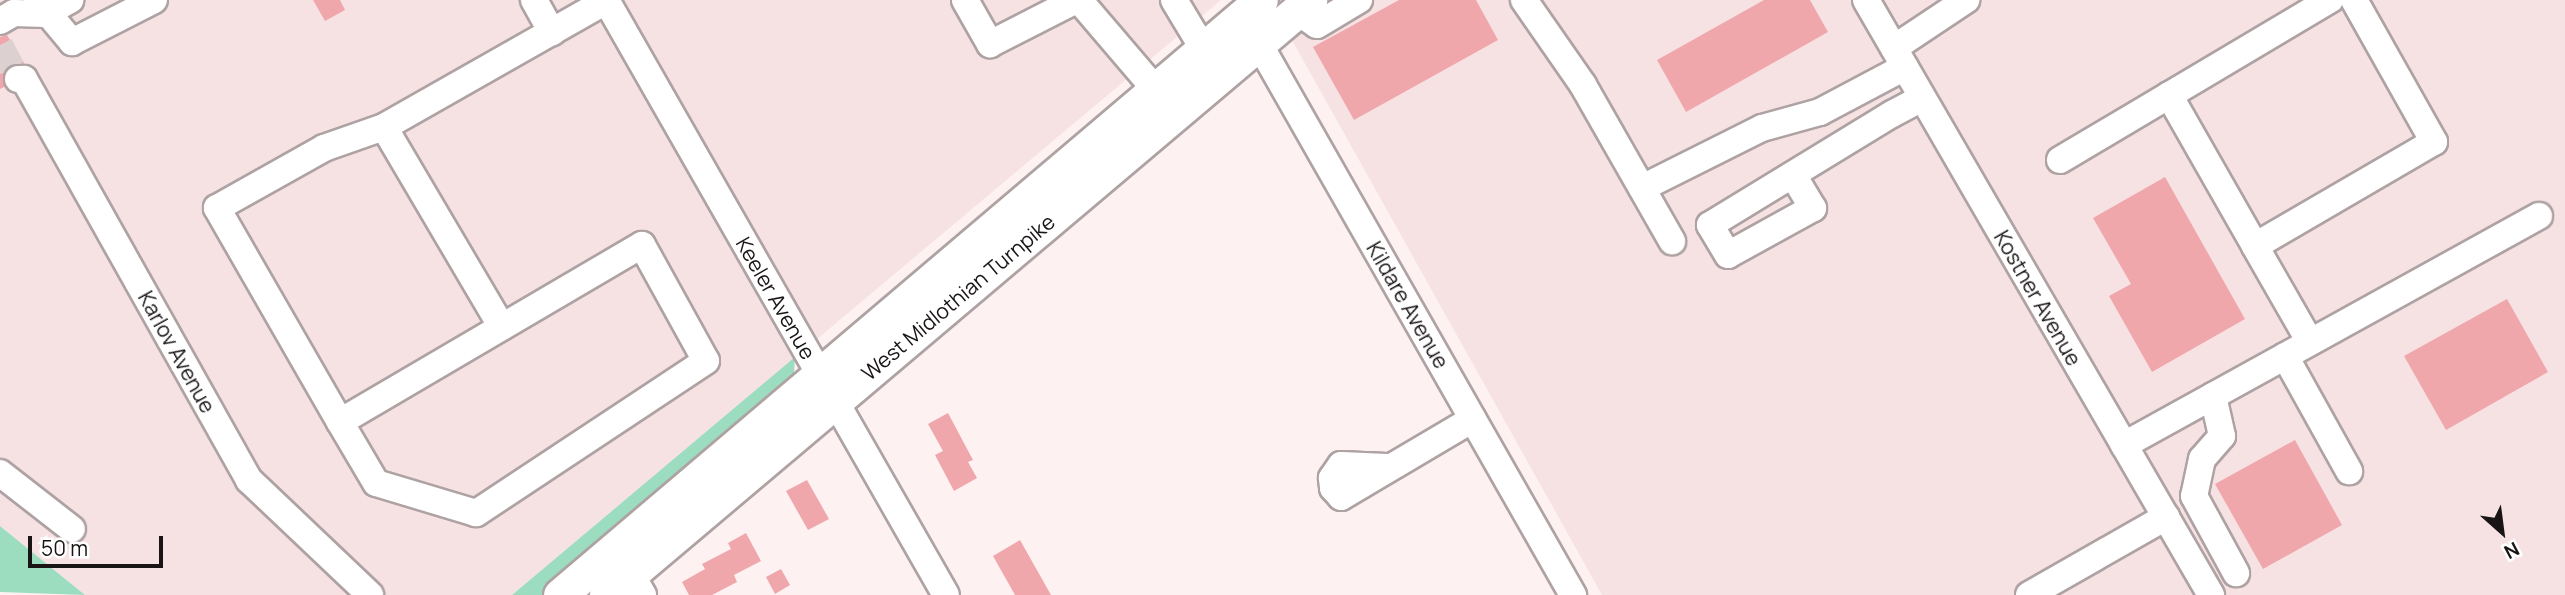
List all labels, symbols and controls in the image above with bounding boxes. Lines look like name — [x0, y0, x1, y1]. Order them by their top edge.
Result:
street label: West Midlothian Turnpike — [856, 209, 1060, 385]
street label: Kostner Avenue — [1989, 226, 2087, 370]
street label: Keeler Avenue — [731, 232, 821, 364]
street label: Kildare Avenue — [1362, 237, 1454, 373]
street label: Karlov Avenue — [133, 287, 221, 417]
north arrow — [2467, 497, 2537, 567]
scale bar — [32, 522, 166, 566]
text: 50 m — [41, 534, 88, 562]
text: N — [2500, 536, 2524, 565]

